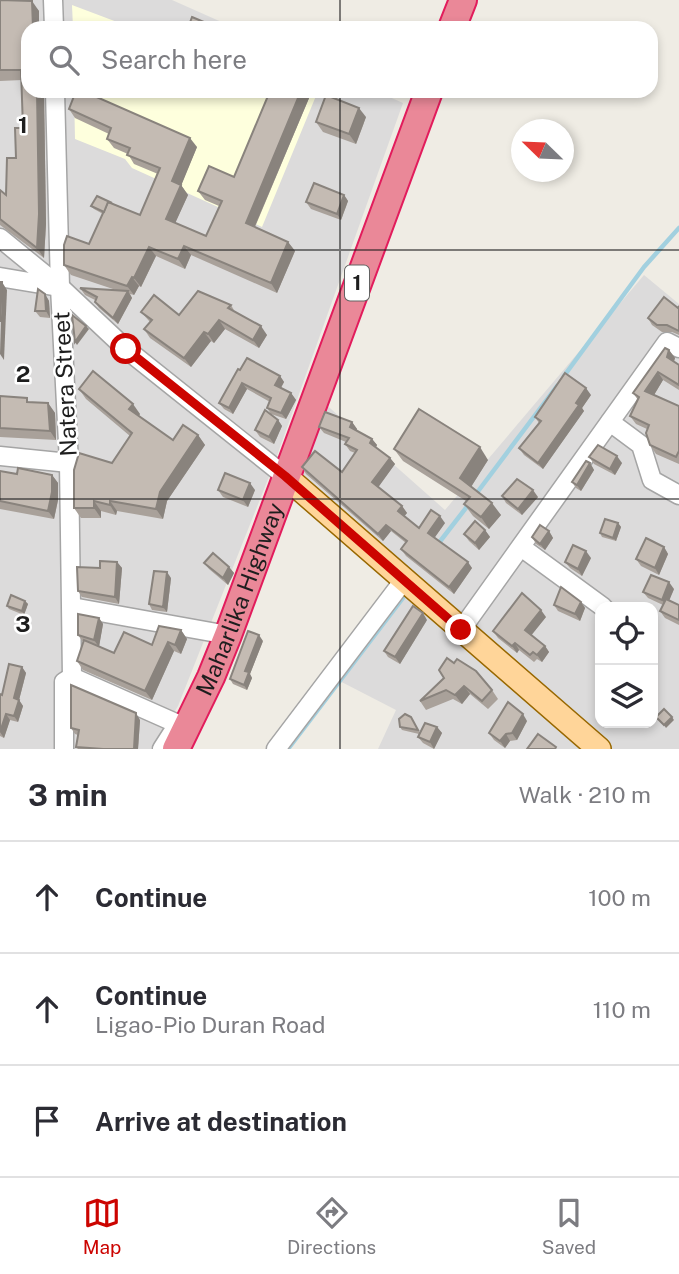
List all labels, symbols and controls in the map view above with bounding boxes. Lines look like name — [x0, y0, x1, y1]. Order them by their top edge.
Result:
search box — [21, 21, 658, 98]
icon: search — [45, 41, 83, 79]
text: Search here — [101, 44, 247, 75]
text: 1 — [18, 111, 28, 138]
north arrow — [511, 119, 574, 182]
road number: 1 — [345, 266, 369, 300]
street label: Natera Street — [47, 311, 82, 457]
route start — [110, 333, 141, 364]
text: 2 — [16, 360, 30, 387]
street label: Maharlika Highway — [190, 499, 289, 700]
map controls — [595, 602, 658, 728]
button: locate — [595, 602, 658, 665]
text: 3 — [15, 610, 31, 637]
route end — [445, 614, 476, 645]
button: layers — [595, 665, 658, 728]
text: 3 min — [28, 777, 107, 813]
text: Walk · 210 m — [519, 781, 651, 808]
icon: ahead — [28, 878, 66, 916]
text: Continue — [95, 882, 207, 913]
text: 100 m — [588, 884, 651, 911]
text: Continue — [95, 980, 207, 1011]
icon: ahead — [28, 990, 66, 1028]
text: 110 m — [593, 996, 651, 1023]
text: Ligao-Pio Duran Road — [95, 1011, 325, 1038]
icon: arrive — [28, 1102, 66, 1140]
text: Arrive at destination — [95, 1106, 347, 1137]
tab: Map — [83, 1194, 121, 1258]
tab: Directions — [287, 1194, 376, 1258]
tab: Saved — [542, 1194, 596, 1258]

